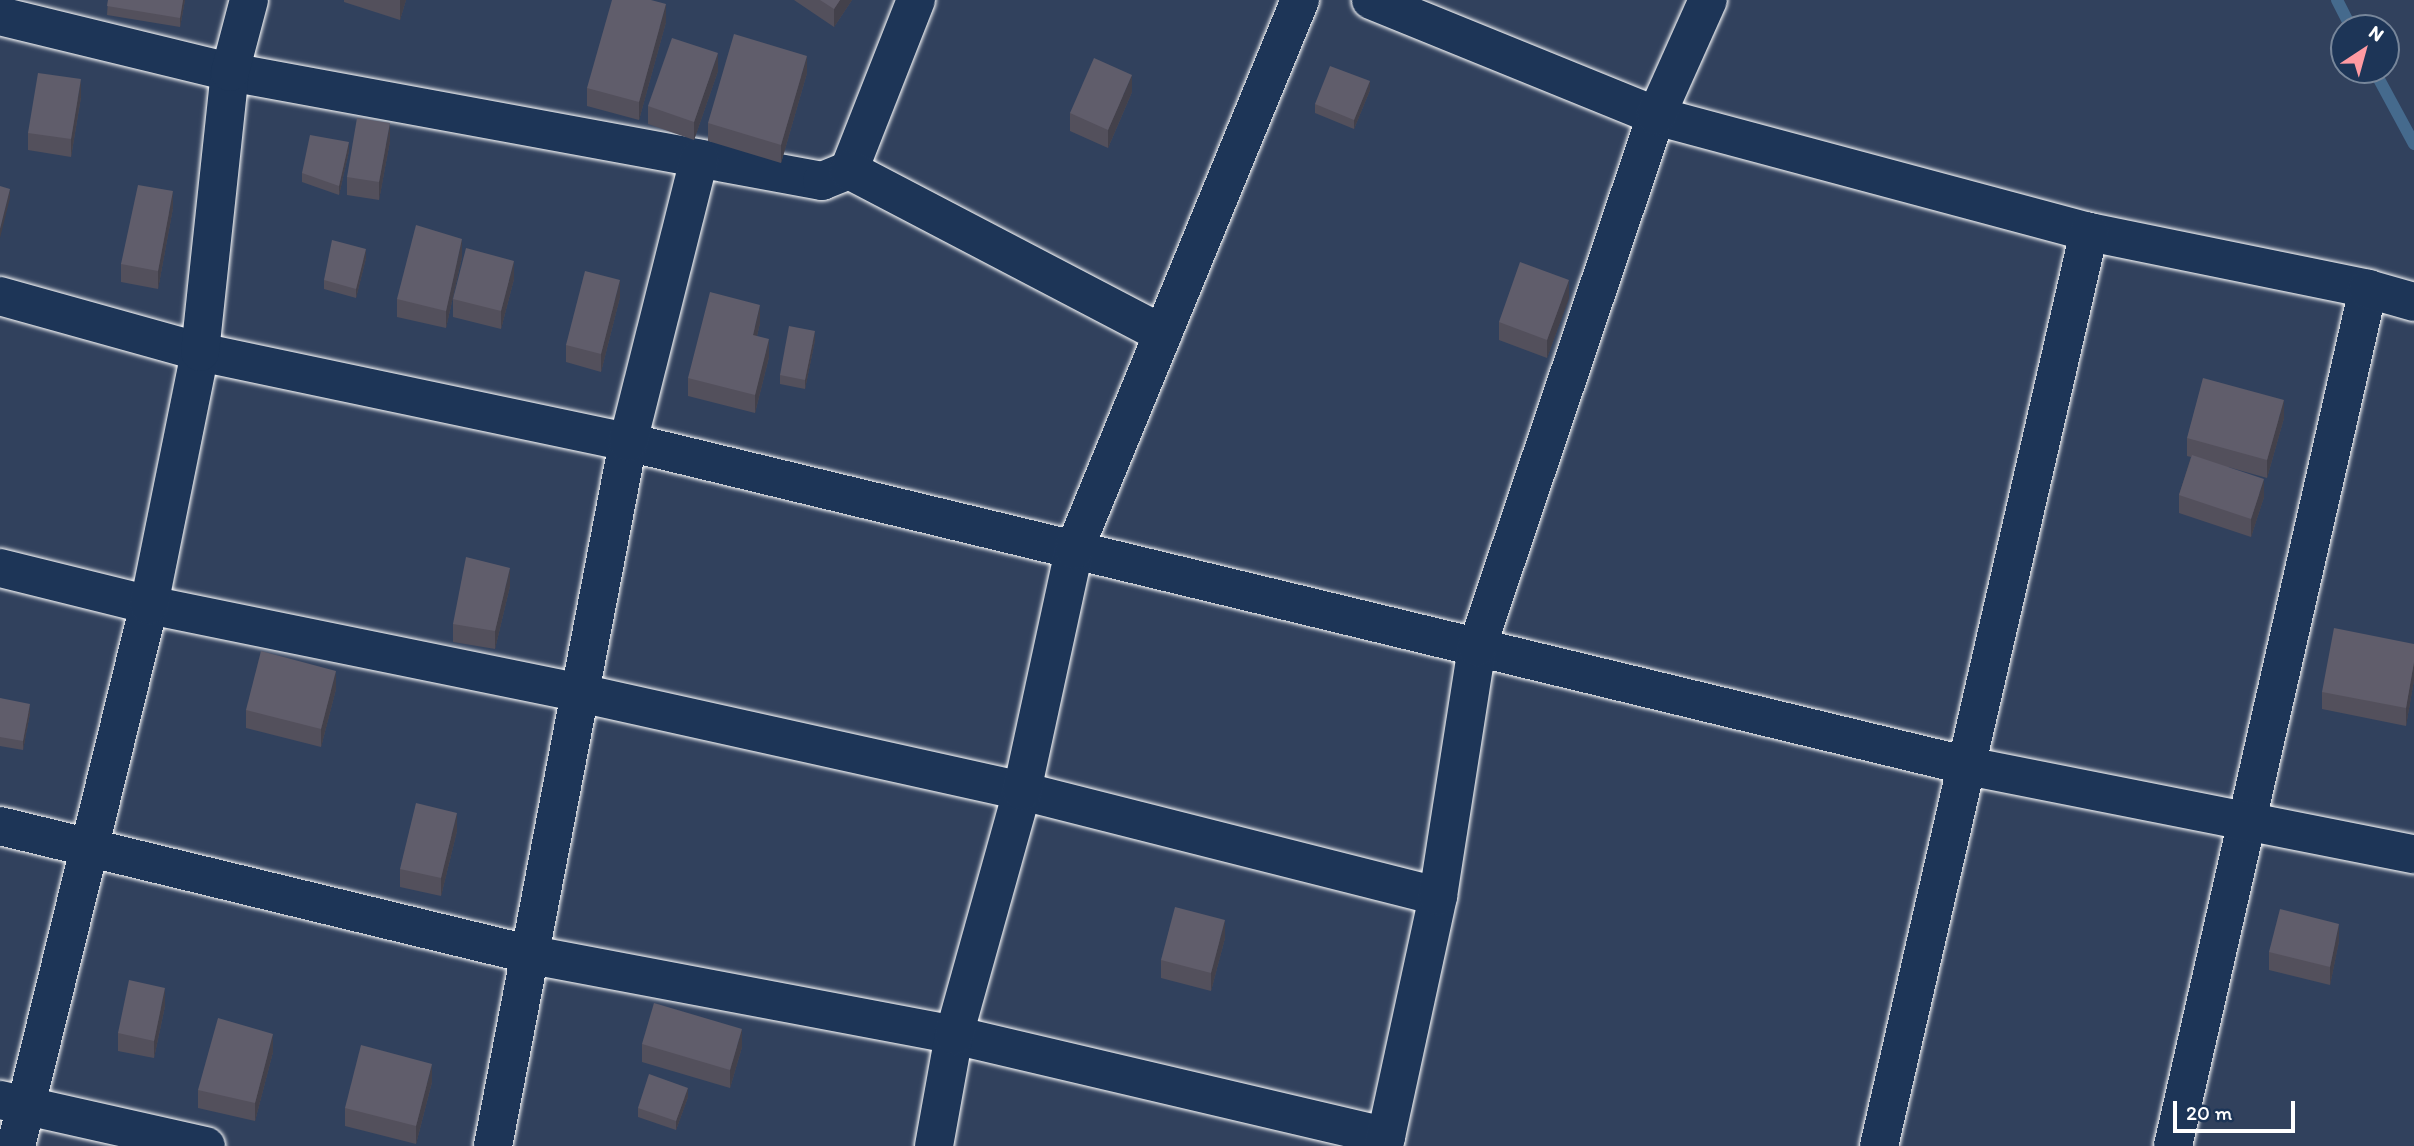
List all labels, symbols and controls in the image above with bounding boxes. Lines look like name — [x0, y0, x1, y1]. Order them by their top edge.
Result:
north arrow — [2330, 14, 2400, 84]
text: N — [2365, 20, 2388, 46]
scale bar — [2176, 1086, 2298, 1130]
text: 20 m — [2186, 1100, 2232, 1125]

